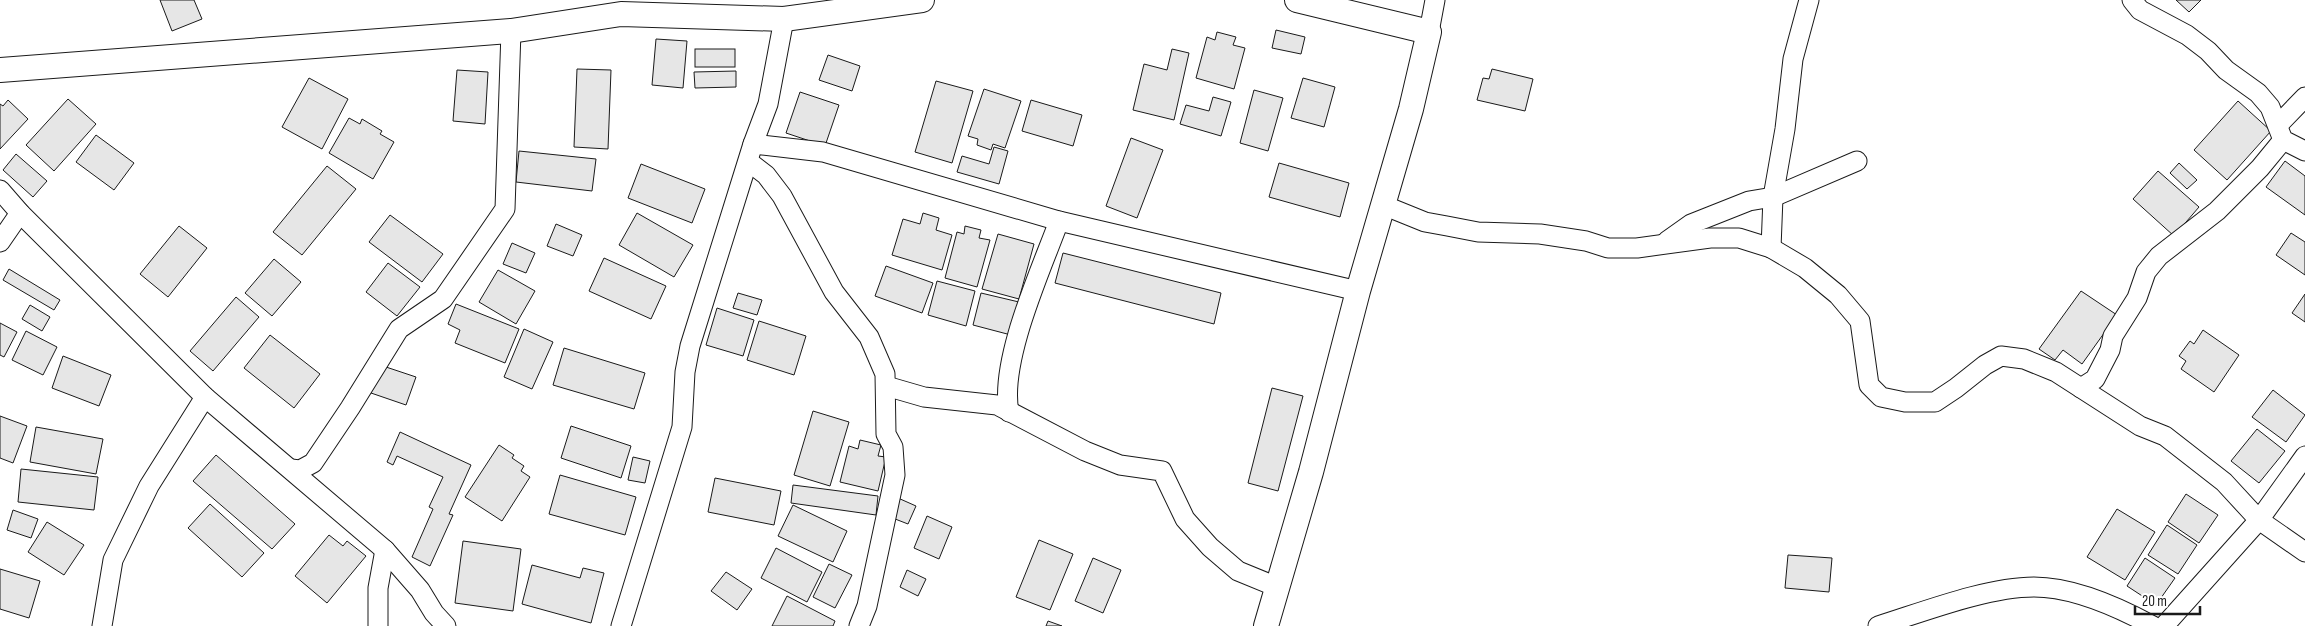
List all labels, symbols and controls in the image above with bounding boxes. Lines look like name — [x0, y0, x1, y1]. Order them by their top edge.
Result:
scale bar — [2135, 584, 2200, 616]
text: 20 m — [2142, 592, 2167, 611]

